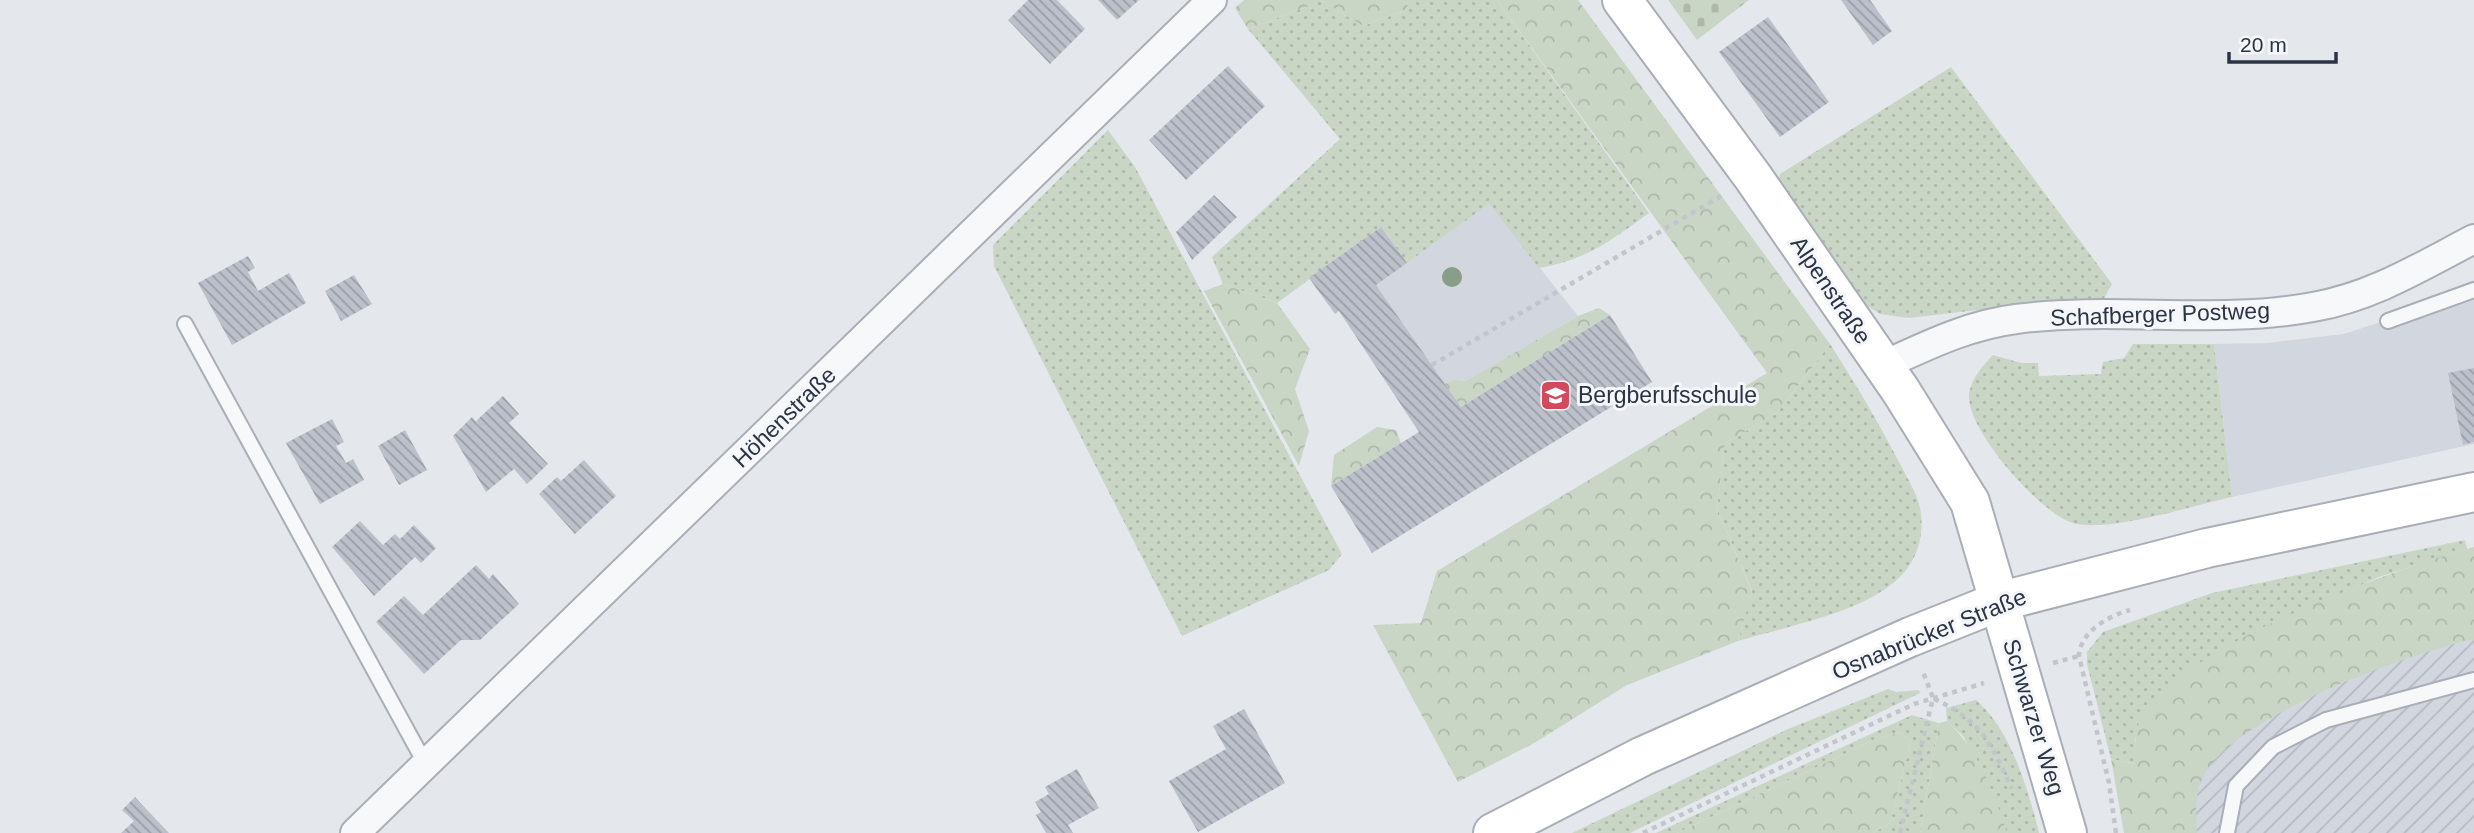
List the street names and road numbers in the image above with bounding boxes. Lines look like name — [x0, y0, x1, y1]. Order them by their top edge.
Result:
street label: Alpenstraße — [1786, 231, 1876, 349]
street label: Schafberger Postweg — [2050, 297, 2270, 331]
street label: Höhenstraße — [727, 361, 841, 473]
street label: Osnabrücker Straße — [1828, 583, 2030, 685]
street label: Schwarzer Weg — [1998, 636, 2070, 798]

